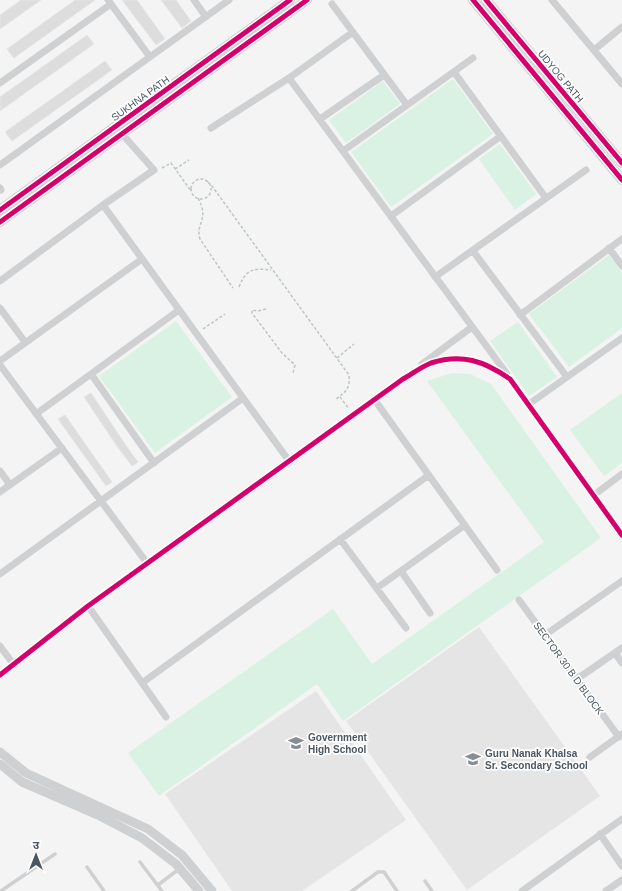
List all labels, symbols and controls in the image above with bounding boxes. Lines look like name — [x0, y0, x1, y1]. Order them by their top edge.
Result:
street label: UDYOG PATH — [536, 48, 586, 105]
street label: SUKHNA PATH — [109, 74, 171, 123]
street label: SECTOR 30 B D BLOCK — [531, 620, 606, 717]
place label: Government High School — [308, 732, 368, 755]
school or university icon: Government High School — [287, 734, 305, 752]
place label: Guru Nanak Khalsa Sr. Secondary School — [485, 748, 588, 771]
school or university icon: Guru Nanak Khalsa Sr. Secondary School — [464, 750, 482, 768]
north arrow — [16, 835, 56, 875]
text: उ — [33, 839, 40, 851]

